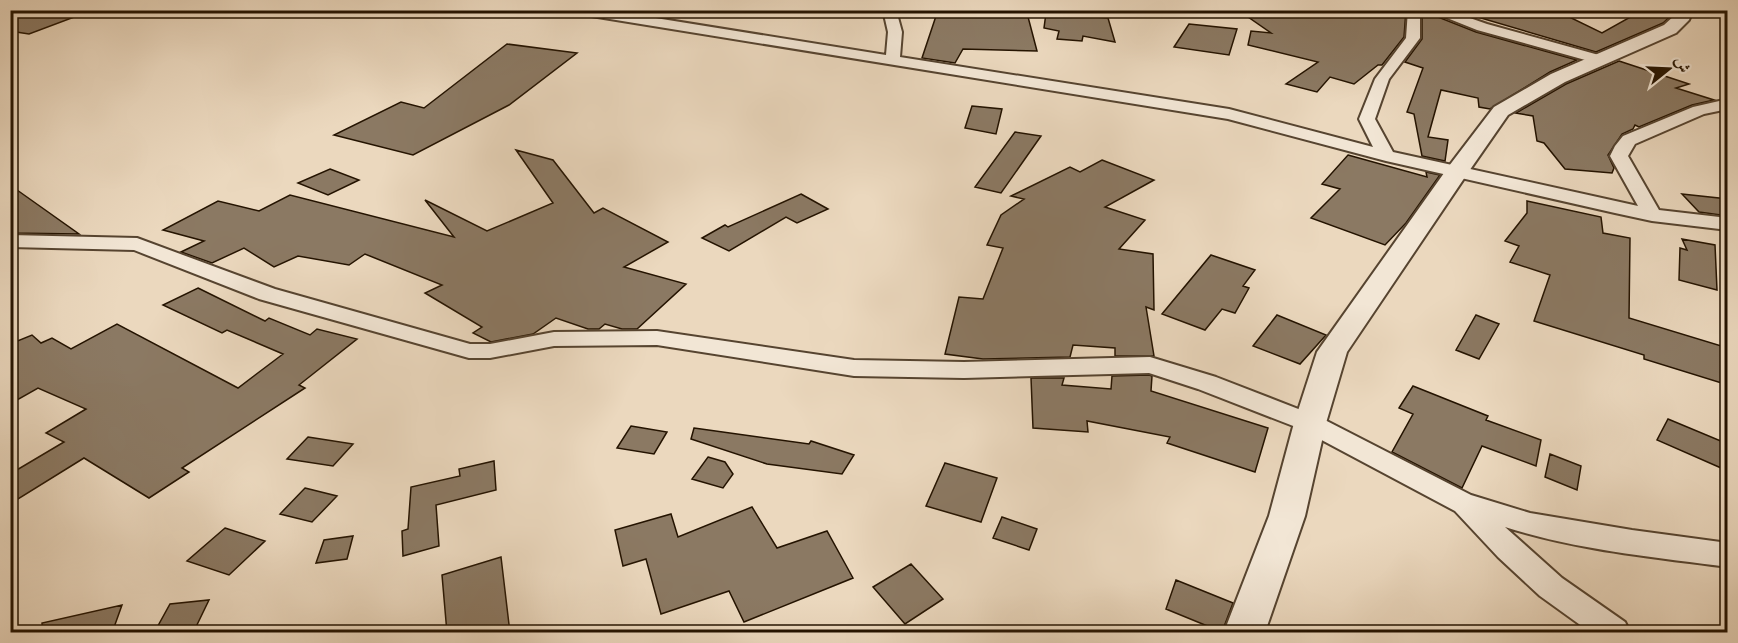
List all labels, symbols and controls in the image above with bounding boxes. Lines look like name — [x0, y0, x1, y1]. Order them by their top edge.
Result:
north arrow — [1639, 39, 1699, 99]
text: ش — [1669, 53, 1697, 76]

